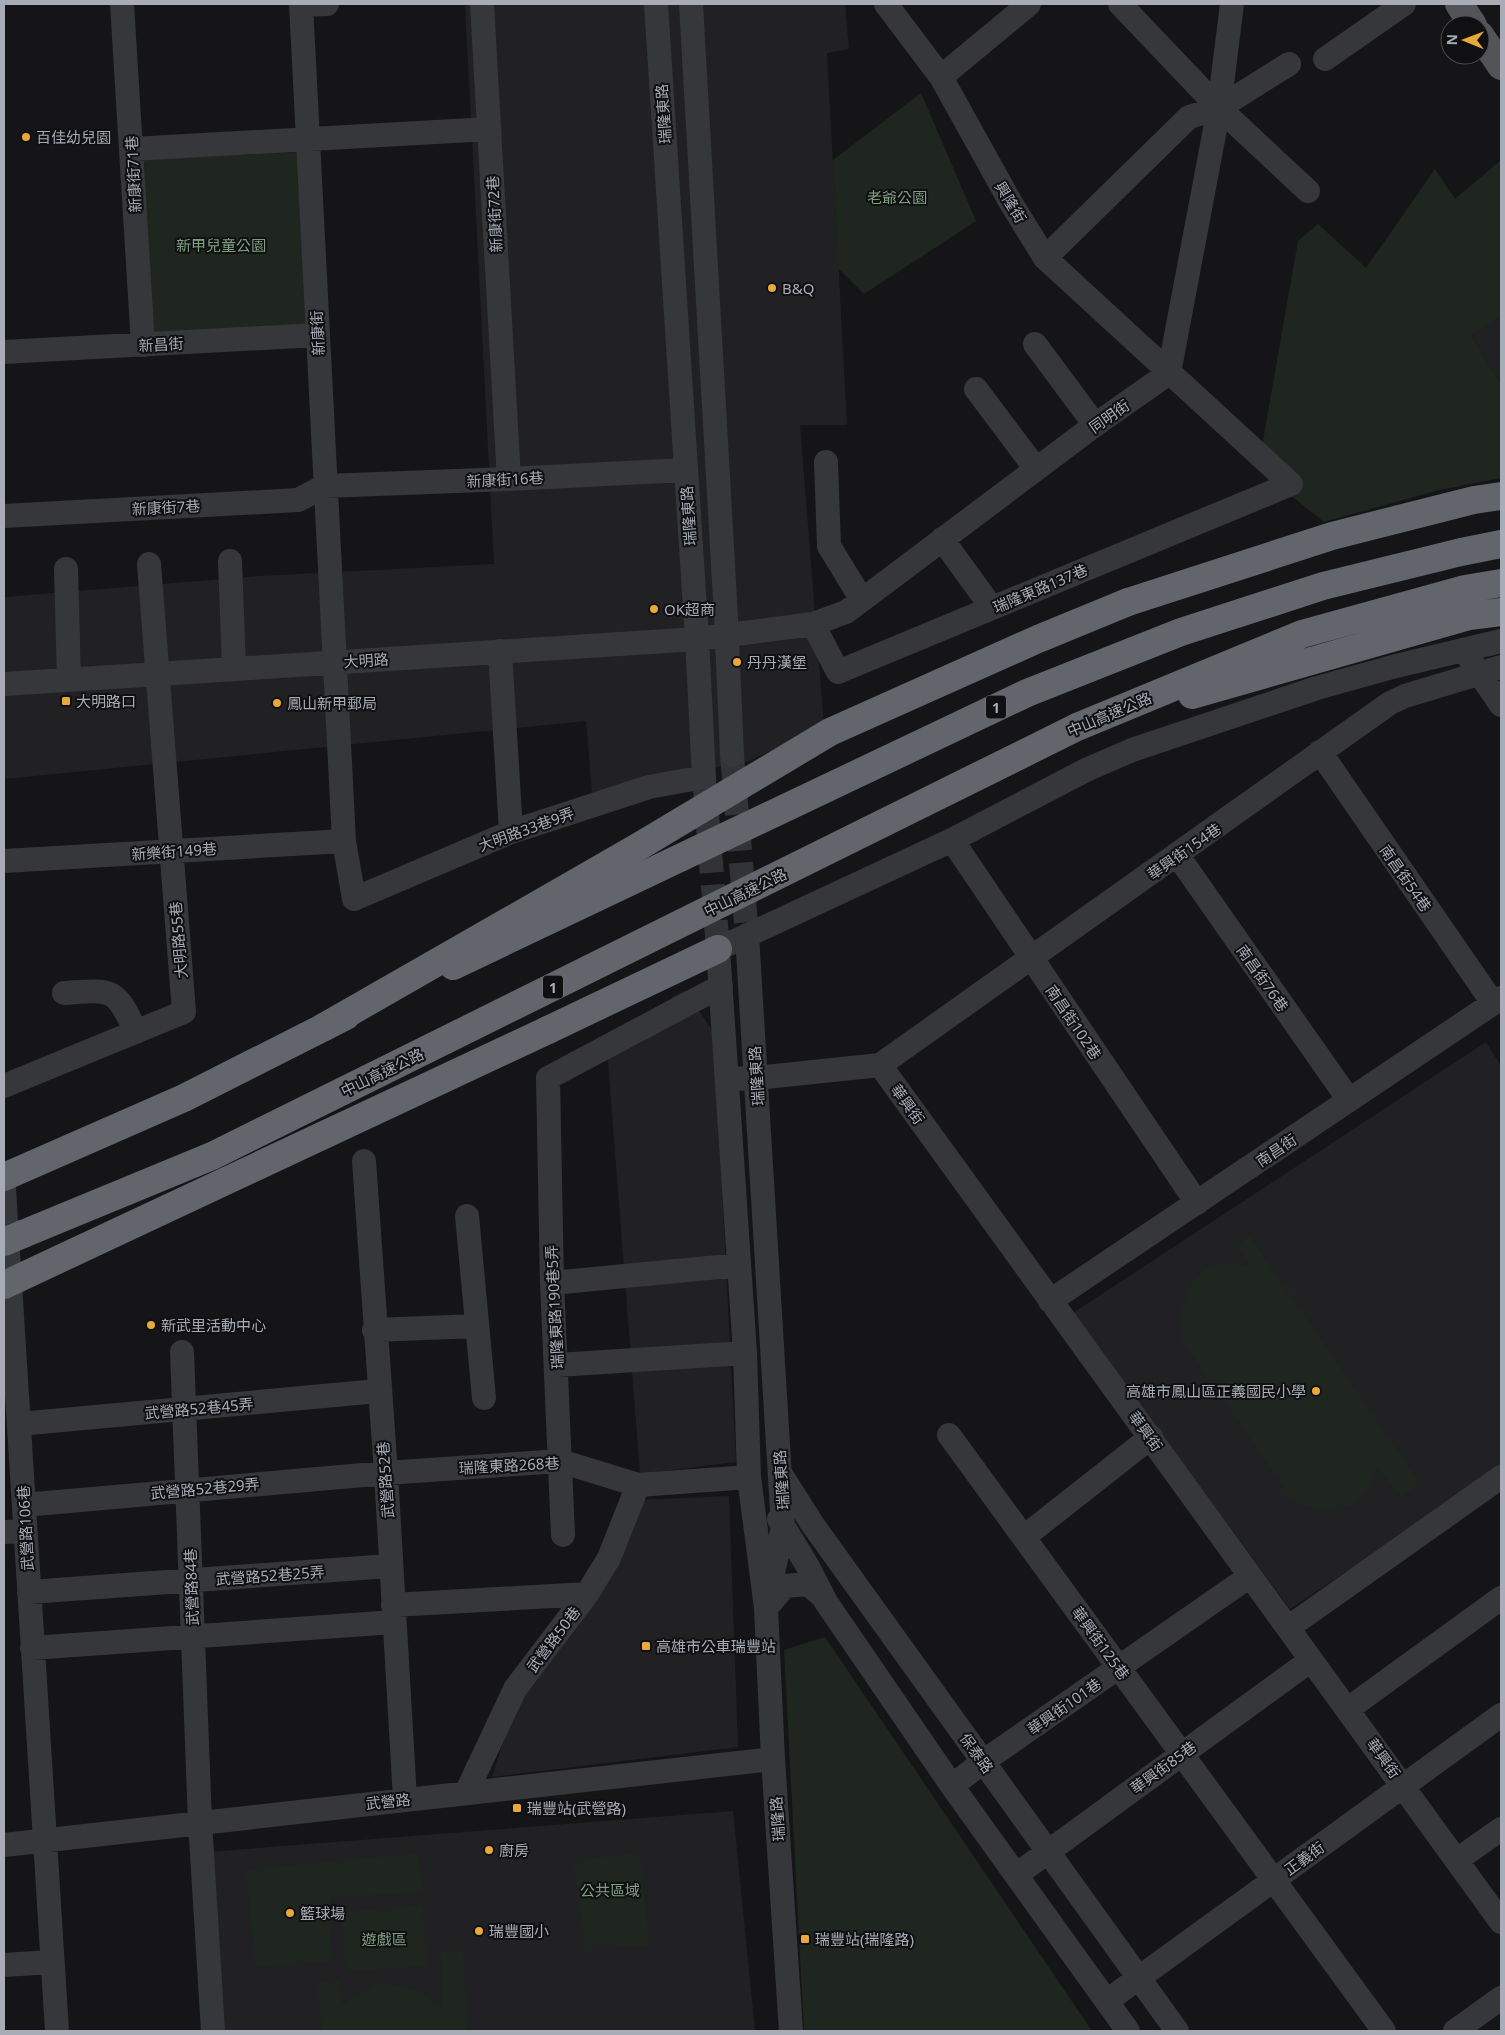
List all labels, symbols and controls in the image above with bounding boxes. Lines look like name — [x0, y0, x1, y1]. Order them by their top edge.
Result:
north arrow — [1440, 15, 1490, 65]
text: N — [1442, 34, 1461, 46]
street label: 瑞隆東路 — [651, 83, 675, 145]
place label: 百佳幼兒園 — [36, 127, 111, 147]
marker: 百佳幼兒園 — [20, 131, 32, 143]
street label: 新康街71巷 — [121, 135, 145, 213]
street label: 新康街72巷 — [482, 175, 506, 253]
street label: 興隆街 — [991, 178, 1031, 226]
park label: 老爺公園 — [867, 187, 927, 207]
park label: 新甲兒童公園 — [176, 235, 266, 255]
place label: B&Q — [782, 278, 814, 298]
marker: B&Q — [766, 282, 778, 294]
street label: 新康街 — [306, 310, 328, 356]
street label: 新昌街 — [138, 333, 184, 355]
street label: 同明街 — [1085, 395, 1133, 437]
street label: 新康街16巷 — [466, 467, 544, 491]
street label: 瑞隆東路 — [676, 485, 700, 547]
street label: 新康街7巷 — [131, 495, 201, 519]
street label: 瑞隆東路137巷 — [990, 559, 1090, 617]
place label: OK超商 — [664, 599, 715, 619]
marker: OK超商 — [648, 603, 660, 615]
street label: 大明路 — [343, 648, 389, 672]
place label: 丹丹漢堡 — [747, 652, 807, 672]
marker: 丹丹漢堡 — [731, 656, 743, 668]
street label: 中山高速公路 — [1064, 687, 1154, 741]
place label: 大明路口 — [76, 691, 136, 711]
place label: 鳳山新甲郵局 — [287, 693, 377, 713]
marker: 大明路口 — [60, 695, 72, 707]
road number: 1 — [986, 696, 1006, 719]
marker: 鳳山新甲郵局 — [271, 697, 283, 709]
street label: 大明路33巷9弄 — [475, 802, 577, 856]
street label: 華興街154巷 — [1143, 818, 1225, 884]
street label: 新樂街149巷 — [131, 838, 217, 864]
street label: 南昌街54巷 — [1376, 841, 1436, 915]
street label: 中山高速公路 — [700, 863, 790, 921]
street label: 大明路55巷 — [165, 901, 191, 979]
street label: 南昌街76巷 — [1233, 941, 1293, 1015]
road number: 1 — [543, 976, 563, 999]
street label: 南昌街102巷 — [1042, 981, 1106, 1063]
street label: 中山高速公路 — [337, 1043, 427, 1101]
street label: 瑞隆東路 — [744, 1045, 768, 1107]
street label: 華興街 — [887, 1080, 929, 1128]
street label: 南昌街 — [1252, 1129, 1300, 1171]
street label: 瑞隆東路190巷5弄 — [541, 1244, 567, 1370]
place label: 新武里活動中心 — [161, 1315, 266, 1335]
marker: 新武里活動中心 — [145, 1319, 157, 1331]
place label: 高雄市鳳山區正義國民小學 — [1126, 1381, 1306, 1401]
marker: 高雄市鳳山區正義國民小學 — [1310, 1385, 1322, 1397]
street label: 武營路52巷45弄 — [144, 1393, 254, 1423]
street label: 華興街 — [1125, 1407, 1167, 1455]
street label: 武營路52巷 — [372, 1441, 398, 1519]
street label: 瑞隆東路 — [769, 1449, 793, 1511]
street label: 瑞隆東路268巷 — [458, 1452, 560, 1478]
street label: 武營路52巷29弄 — [150, 1473, 260, 1503]
street label: 武營路106巷 — [13, 1485, 37, 1571]
street label: 武營路84巷 — [180, 1548, 202, 1626]
street label: 武營路52巷25弄 — [215, 1561, 325, 1589]
street label: 武營路50巷 — [522, 1602, 584, 1676]
street label: 華興街125巷 — [1068, 1602, 1134, 1684]
place label: 高雄市公車瑞豐站 — [656, 1636, 776, 1656]
marker: 高雄市公車瑞豐站 — [640, 1640, 652, 1652]
street label: 華興街101巷 — [1023, 1673, 1105, 1739]
street label: 保泰路 — [956, 1729, 998, 1777]
street label: 華興街 — [1363, 1734, 1405, 1782]
street label: 華興街85巷 — [1126, 1736, 1200, 1798]
street label: 武營路 — [365, 1789, 411, 1813]
street label: 瑞隆路 — [765, 1796, 789, 1842]
place label: 瑞豐站(武營路) — [527, 1798, 626, 1818]
marker: 瑞豐站(武營路) — [511, 1802, 523, 1814]
street label: 正義街 — [1280, 1837, 1328, 1879]
place label: 廚房 — [499, 1840, 529, 1860]
marker: 廚房 — [483, 1844, 495, 1856]
park label: 公共區域 — [580, 1880, 640, 1900]
place label: 籃球場 — [300, 1903, 345, 1923]
marker: 籃球場 — [284, 1907, 296, 1919]
place label: 瑞豐國小 — [489, 1921, 549, 1941]
marker: 瑞豐國小 — [473, 1925, 485, 1937]
park label: 遊戲區 — [361, 1929, 407, 1949]
place label: 瑞豐站(瑞隆路) — [815, 1929, 914, 1949]
marker: 瑞豐站(瑞隆路) — [799, 1933, 811, 1945]

